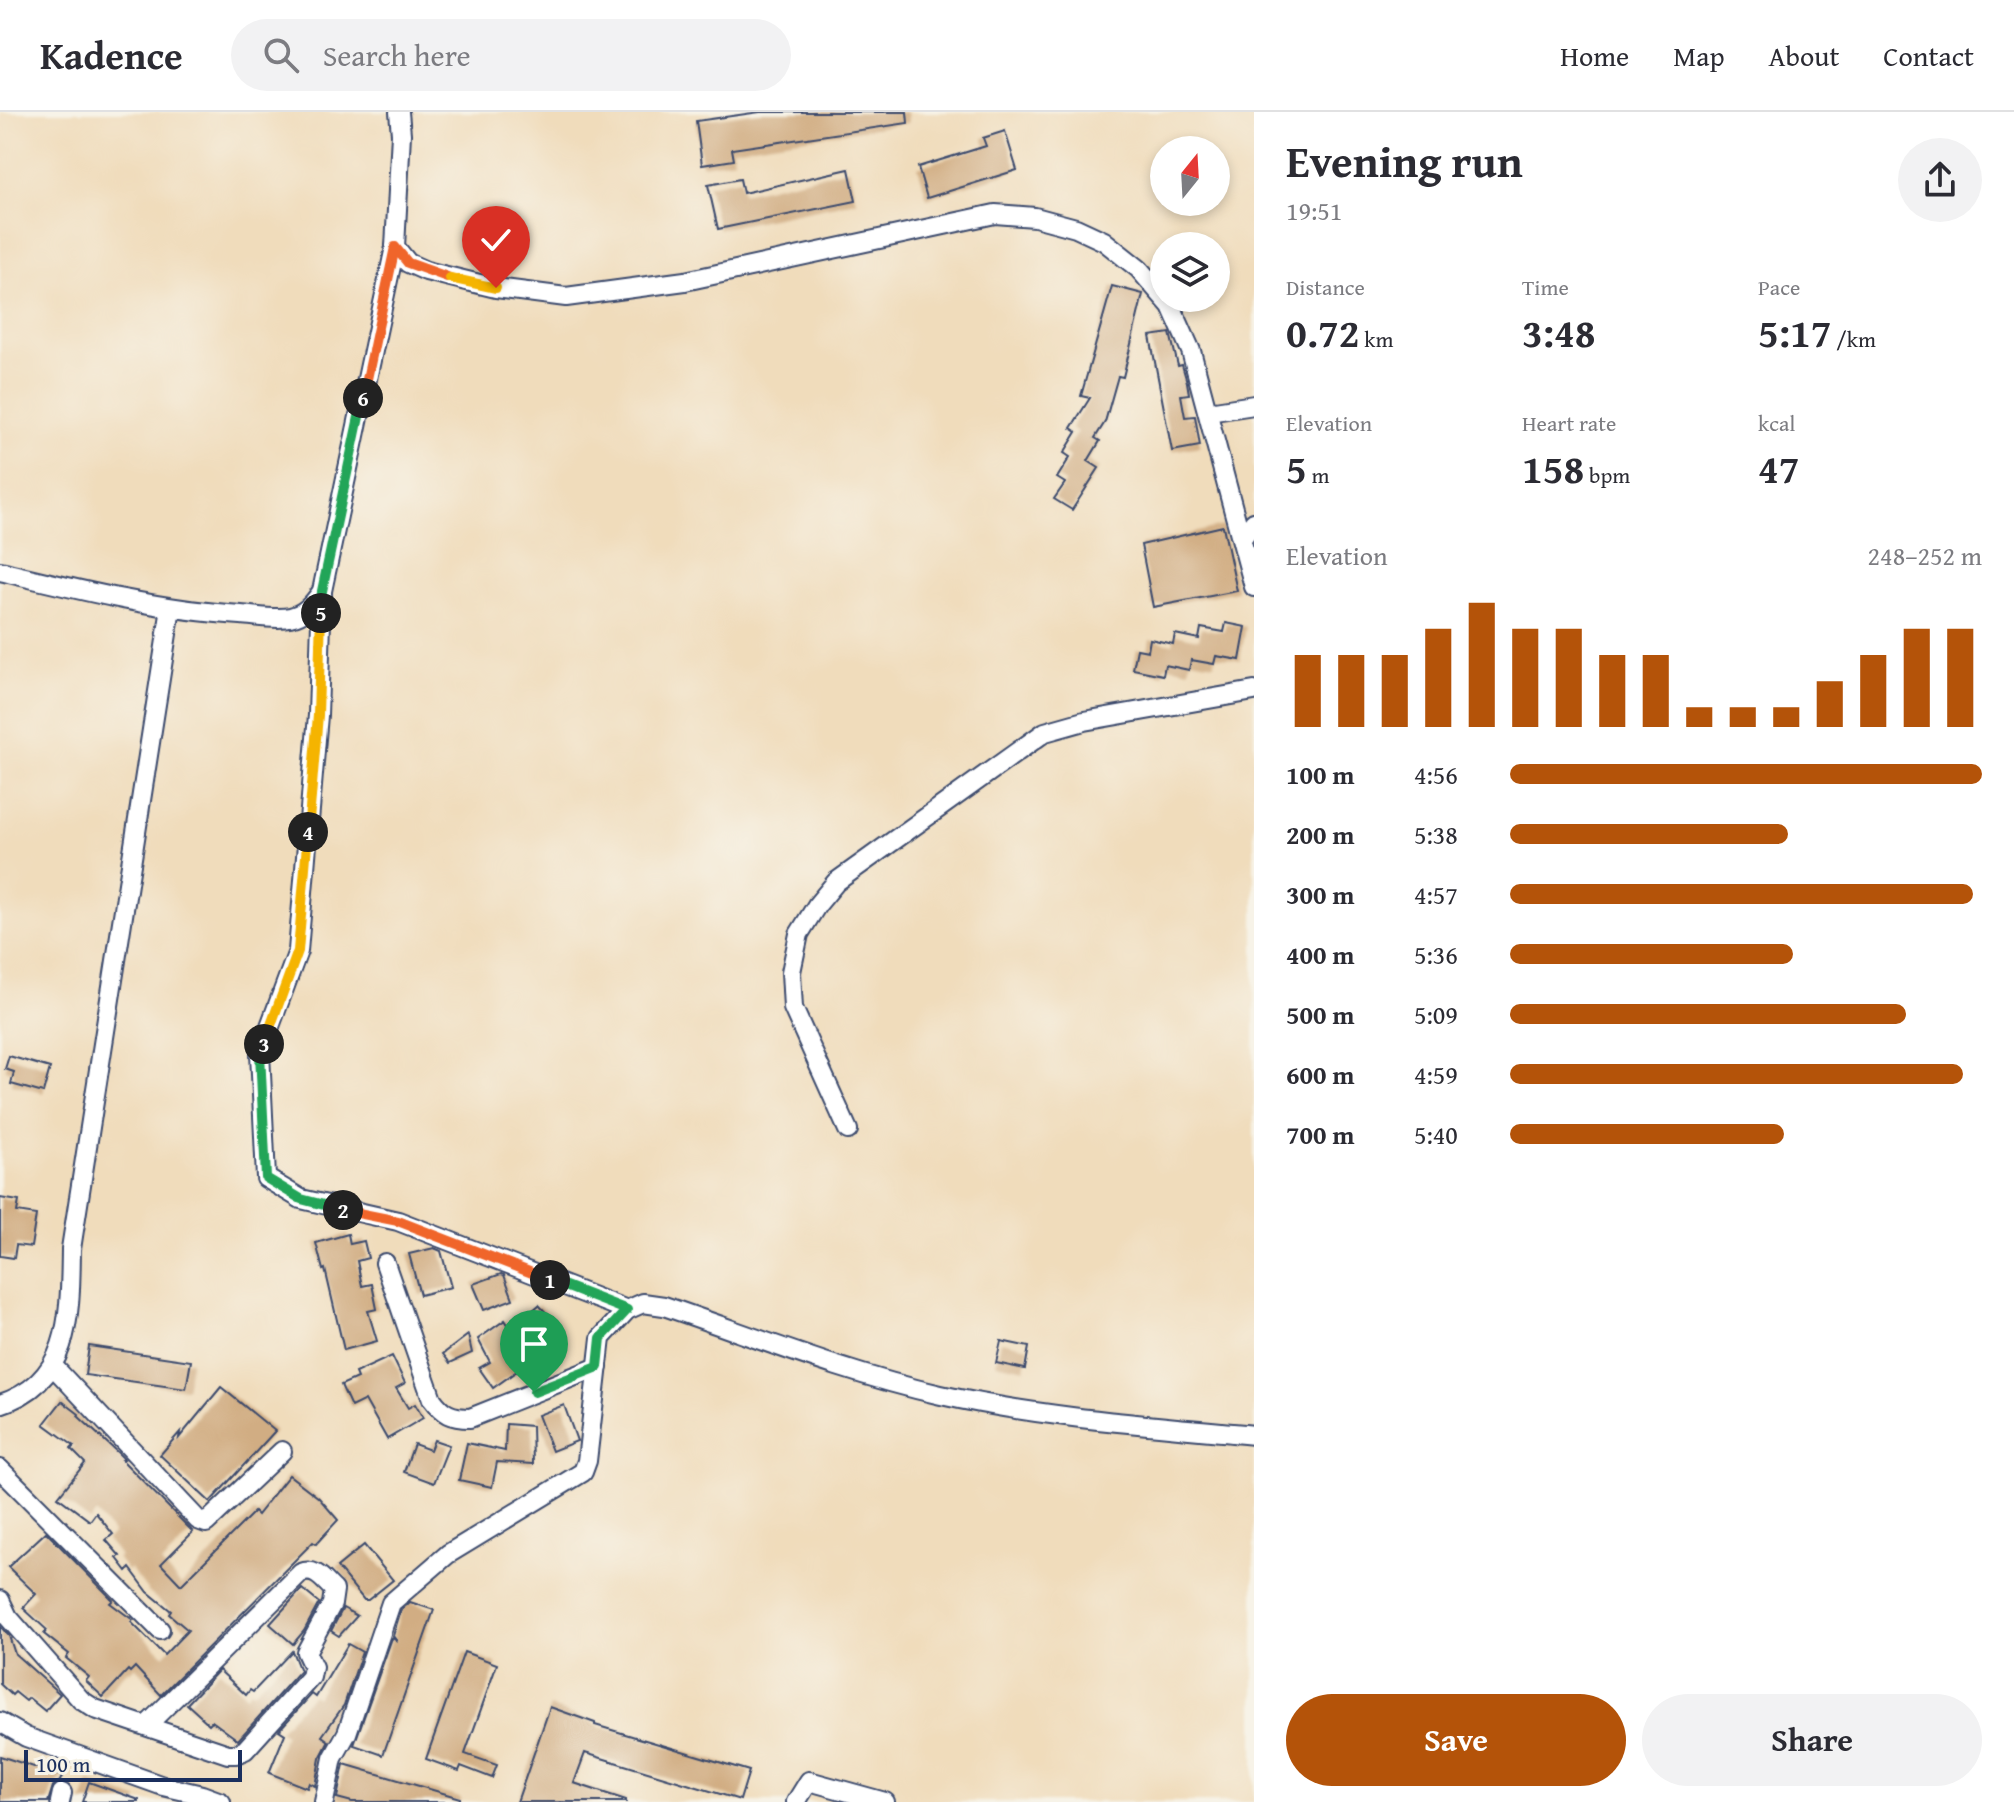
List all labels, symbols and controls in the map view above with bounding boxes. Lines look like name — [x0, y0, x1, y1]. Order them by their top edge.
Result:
search box — [231, 19, 791, 91]
text: Kadence — [40, 27, 183, 83]
icon: search — [259, 33, 303, 77]
text: Search here — [323, 33, 471, 77]
text: Home — [1560, 35, 1629, 76]
text: Map — [1673, 35, 1725, 76]
text: About — [1769, 35, 1839, 76]
text: Contact — [1883, 35, 1974, 76]
text: Evening run — [1286, 129, 1523, 193]
north arrow — [1150, 136, 1230, 216]
map controls — [1150, 136, 1230, 312]
button: share — [1898, 138, 1982, 222]
text: 19:51 — [1286, 191, 1342, 230]
pin — [462, 206, 530, 288]
icon: check — [474, 218, 518, 262]
button: layers — [1150, 232, 1230, 312]
text: Distance — [1286, 271, 1365, 303]
text: Time — [1522, 271, 1569, 303]
text: Pace — [1758, 271, 1800, 303]
text: 0.72 — [1286, 303, 1359, 362]
text: 3:48 — [1522, 303, 1595, 362]
text: 5:17 — [1758, 303, 1831, 362]
text: km — [1359, 323, 1393, 355]
text: /km — [1831, 323, 1876, 355]
pin: 6 — [343, 378, 383, 418]
text: 6 — [357, 382, 369, 414]
text: Elevation — [1286, 407, 1372, 439]
text: Heart rate — [1522, 407, 1616, 439]
text: kcal — [1758, 407, 1796, 439]
text: 5 — [1286, 439, 1307, 498]
text: 158 — [1522, 439, 1584, 498]
text: 47 — [1758, 439, 1799, 498]
text: m — [1307, 459, 1330, 491]
text: bpm — [1584, 459, 1630, 491]
text: Elevation — [1286, 536, 1388, 575]
text: 248–252 m — [1868, 536, 1982, 575]
pin: 5 — [301, 593, 341, 633]
text: 5 — [315, 597, 327, 629]
text: 100 m — [1286, 755, 1354, 794]
text: 4:56 — [1414, 755, 1458, 794]
pin: 4 — [288, 812, 328, 852]
text: 200 m — [1286, 815, 1354, 854]
text: 5:38 — [1414, 815, 1458, 854]
text: 4 — [302, 816, 314, 848]
text: 300 m — [1286, 875, 1354, 914]
text: 4:57 — [1414, 875, 1458, 914]
text: 400 m — [1286, 935, 1354, 974]
text: 5:36 — [1414, 935, 1458, 974]
text: 500 m — [1286, 995, 1354, 1034]
text: 5:09 — [1414, 995, 1458, 1034]
pin: 3 — [244, 1024, 284, 1064]
text: 3 — [258, 1028, 270, 1060]
text: 600 m — [1286, 1055, 1354, 1094]
text: 4:59 — [1414, 1055, 1458, 1094]
text: 700 m — [1286, 1115, 1354, 1154]
text: 5:40 — [1414, 1115, 1458, 1154]
pin: 2 — [323, 1190, 363, 1230]
text: 2 — [337, 1194, 349, 1226]
pin: 1 — [530, 1260, 570, 1300]
text: 1 — [544, 1264, 556, 1296]
pin — [500, 1310, 568, 1392]
icon: arrive — [512, 1322, 556, 1366]
button: Save — [1286, 1694, 1626, 1786]
button: Share — [1642, 1694, 1982, 1786]
scale bar — [24, 1746, 242, 1782]
text: 100 m — [36, 1748, 91, 1780]

